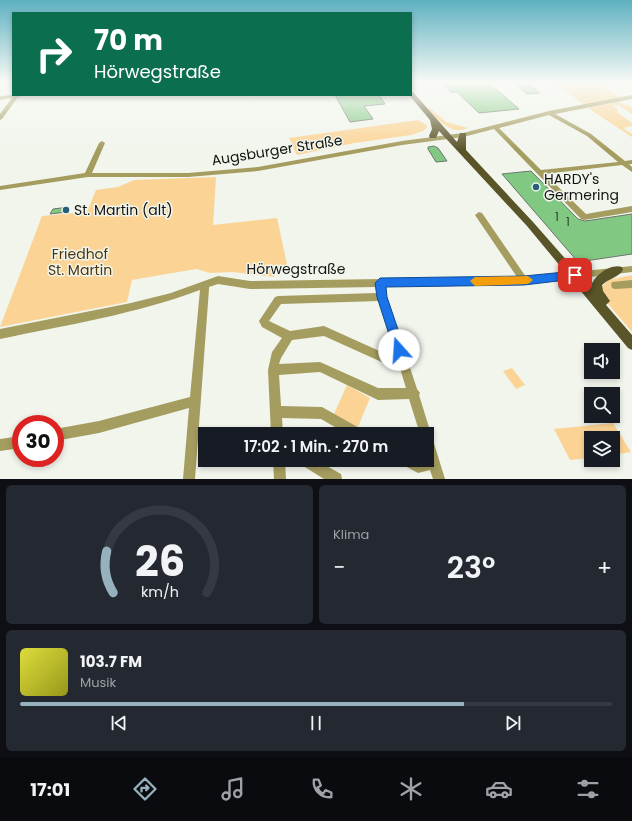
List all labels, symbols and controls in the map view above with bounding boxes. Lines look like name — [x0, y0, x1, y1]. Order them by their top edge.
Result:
text: 70 m — [94, 21, 163, 60]
icon: right — [28, 28, 80, 80]
text: Hörwegstraße — [94, 59, 221, 84]
street label: Augsburger Straße — [210, 130, 344, 170]
place label: HARDY's Germering — [544, 169, 619, 205]
marker: HARDY's Germering — [531, 182, 541, 192]
place label: St. Martin (alt) — [74, 200, 173, 220]
marker: St. Martin (alt) — [61, 205, 71, 215]
house number: 1 — [555, 208, 559, 225]
house number: 1 — [566, 213, 570, 230]
park label: Friedhof St. Martin — [48, 244, 112, 280]
pin — [558, 258, 592, 292]
street label: Hörwegstraße — [247, 259, 346, 279]
icon: arrive — [564, 264, 586, 286]
position arrow — [378, 329, 420, 371]
map controls — [584, 343, 620, 467]
button: sound — [584, 343, 620, 379]
button: search — [584, 387, 620, 423]
speed limit sign: 30 — [12, 415, 64, 467]
button: layers — [584, 431, 620, 467]
text: 17:02 · 1 Min. · 270 m — [244, 436, 388, 457]
text: Klima — [333, 525, 369, 544]
text: 26 — [134, 531, 185, 590]
text: 23° — [447, 546, 495, 589]
text: − — [333, 552, 345, 583]
text: + — [597, 552, 612, 583]
text: km/h — [140, 581, 179, 601]
text: 103.7 FM — [80, 651, 142, 672]
text: Musik — [80, 673, 116, 692]
icon: previous — [108, 712, 130, 734]
icon: pause — [305, 712, 327, 734]
icon: next — [502, 712, 524, 734]
icon: directions — [131, 775, 159, 803]
icon: music — [219, 775, 247, 803]
icon: phone — [308, 775, 336, 803]
icon: climate — [397, 775, 425, 803]
icon: car — [485, 775, 513, 803]
icon: filters — [574, 775, 602, 803]
text: 17:01 — [30, 777, 70, 802]

